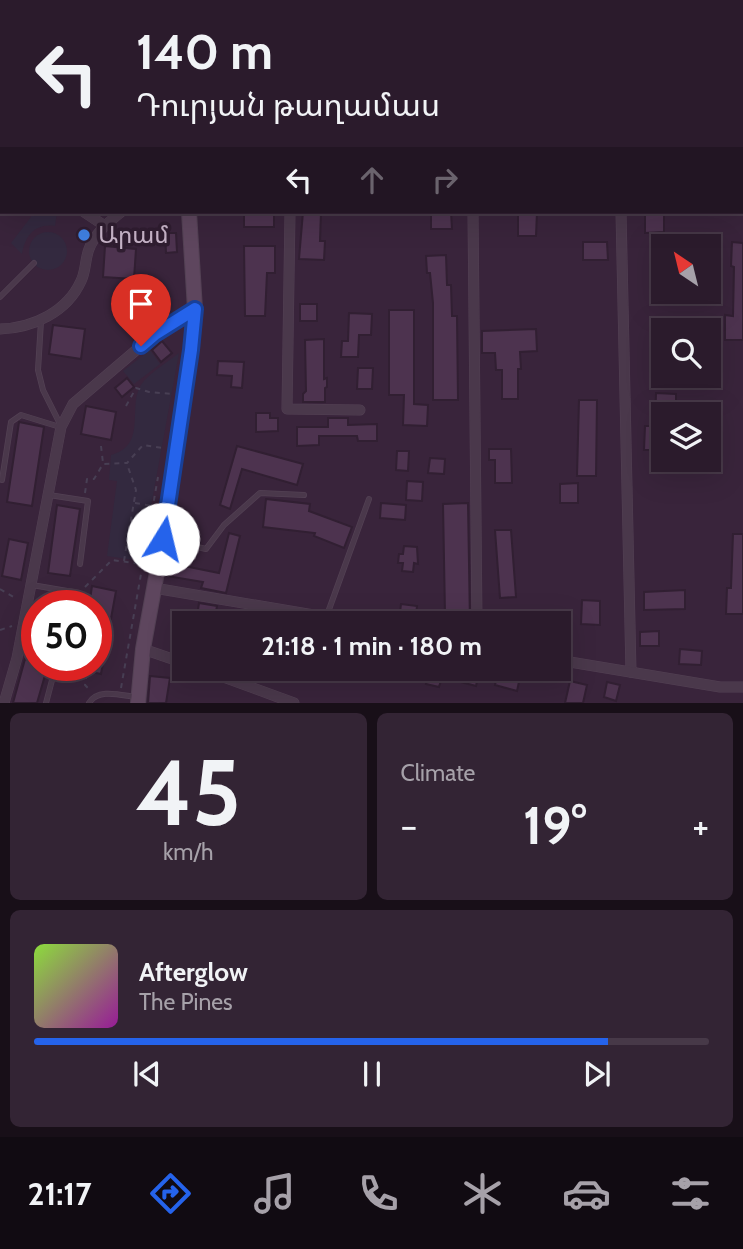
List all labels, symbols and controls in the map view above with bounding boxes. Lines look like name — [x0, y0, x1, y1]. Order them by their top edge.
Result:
text: 140 m — [136, 22, 273, 81]
icon: left — [21, 28, 112, 119]
text: Դուրյան թաղամաս — [136, 85, 440, 124]
icon: left — [280, 161, 318, 199]
icon: ahead — [353, 161, 391, 199]
icon: right — [426, 161, 464, 199]
place label: Արամ — [98, 220, 169, 249]
marker: Արամ — [76, 227, 92, 243]
north arrow — [651, 234, 721, 304]
map controls — [651, 234, 721, 472]
pin — [111, 274, 171, 346]
icon: arrive — [122, 285, 160, 323]
button: search — [651, 318, 721, 388]
button: layers — [651, 402, 721, 472]
position arrow — [126, 502, 200, 576]
speed limit sign: 50 — [21, 590, 112, 681]
text: 21:18 · 1 min · 180 m — [261, 630, 482, 662]
text: 45 — [136, 737, 241, 848]
text: Climate — [401, 759, 475, 787]
text: 19° — [523, 794, 586, 857]
text: − — [401, 802, 417, 849]
text: + — [692, 802, 709, 849]
text: km/h — [163, 838, 213, 866]
text: Afterglow — [139, 956, 248, 988]
text: The Pines — [139, 988, 233, 1016]
icon: previous — [128, 1055, 166, 1093]
icon: pause — [353, 1055, 391, 1093]
icon: next — [578, 1055, 616, 1093]
icon: directions — [146, 1169, 195, 1218]
icon: music — [250, 1169, 299, 1218]
icon: phone — [354, 1169, 403, 1218]
icon: climate — [458, 1169, 507, 1218]
icon: car — [562, 1169, 611, 1218]
icon: filters — [666, 1169, 715, 1218]
text: 21:17 — [28, 1174, 91, 1213]

